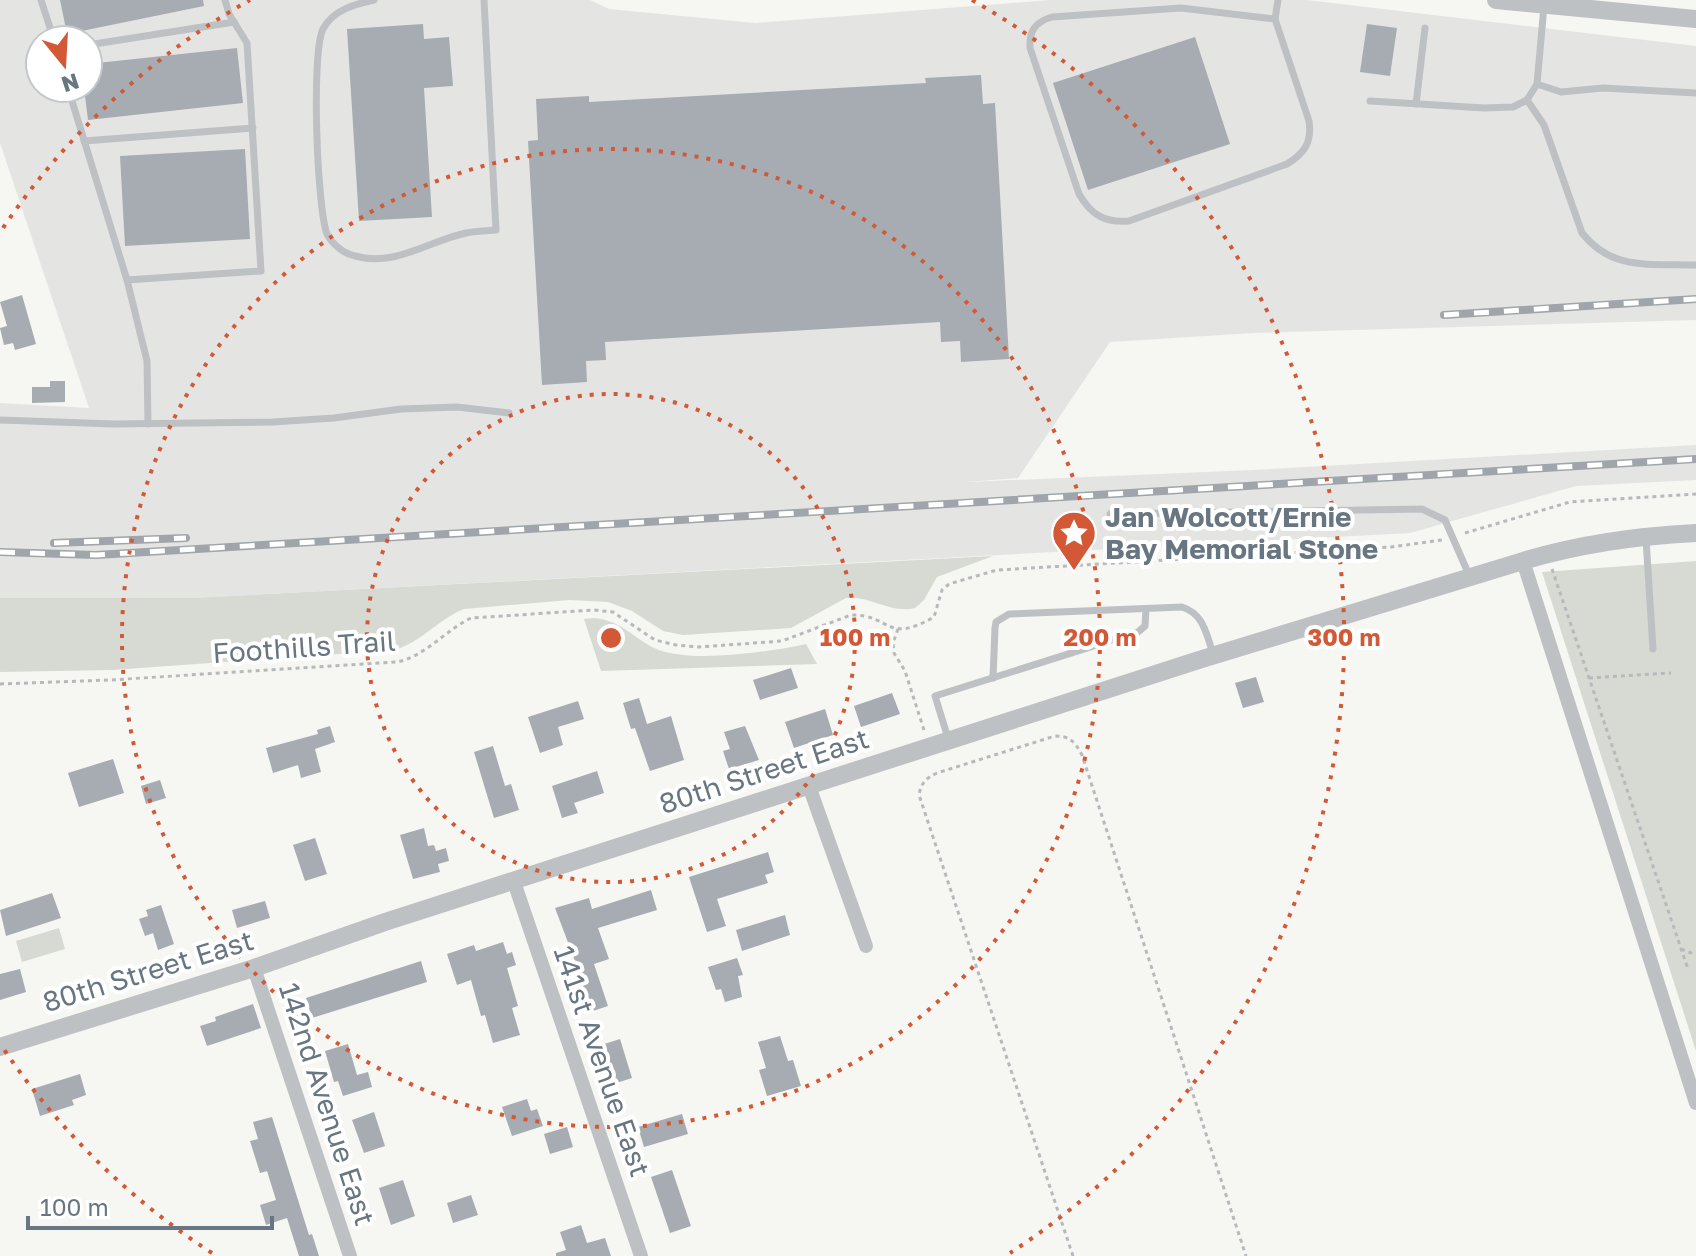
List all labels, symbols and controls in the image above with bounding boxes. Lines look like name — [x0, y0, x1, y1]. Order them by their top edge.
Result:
north arrow — [24, 24, 104, 104]
text: N — [58, 68, 82, 99]
place label: Jan Wolcott/Ernie Bay Memorial Stone — [1105, 500, 1378, 565]
place icon: Jan Wolcott/Ernie Bay Memorial Stone — [1050, 509, 1098, 572]
text: 100 m — [820, 622, 890, 651]
text: 200 m — [1064, 622, 1136, 651]
text: 300 m — [1308, 622, 1380, 651]
street label: Foothills Trail — [211, 624, 397, 669]
centre of rings — [597, 624, 625, 652]
street label: 80th Street East — [655, 721, 873, 820]
street label: 80th Street East — [39, 923, 257, 1018]
street label: 141st Avenue East — [548, 941, 657, 1181]
street label: 142nd Avenue East — [273, 979, 382, 1229]
scale bar — [28, 1180, 272, 1230]
text: 100 m — [40, 1192, 109, 1221]

